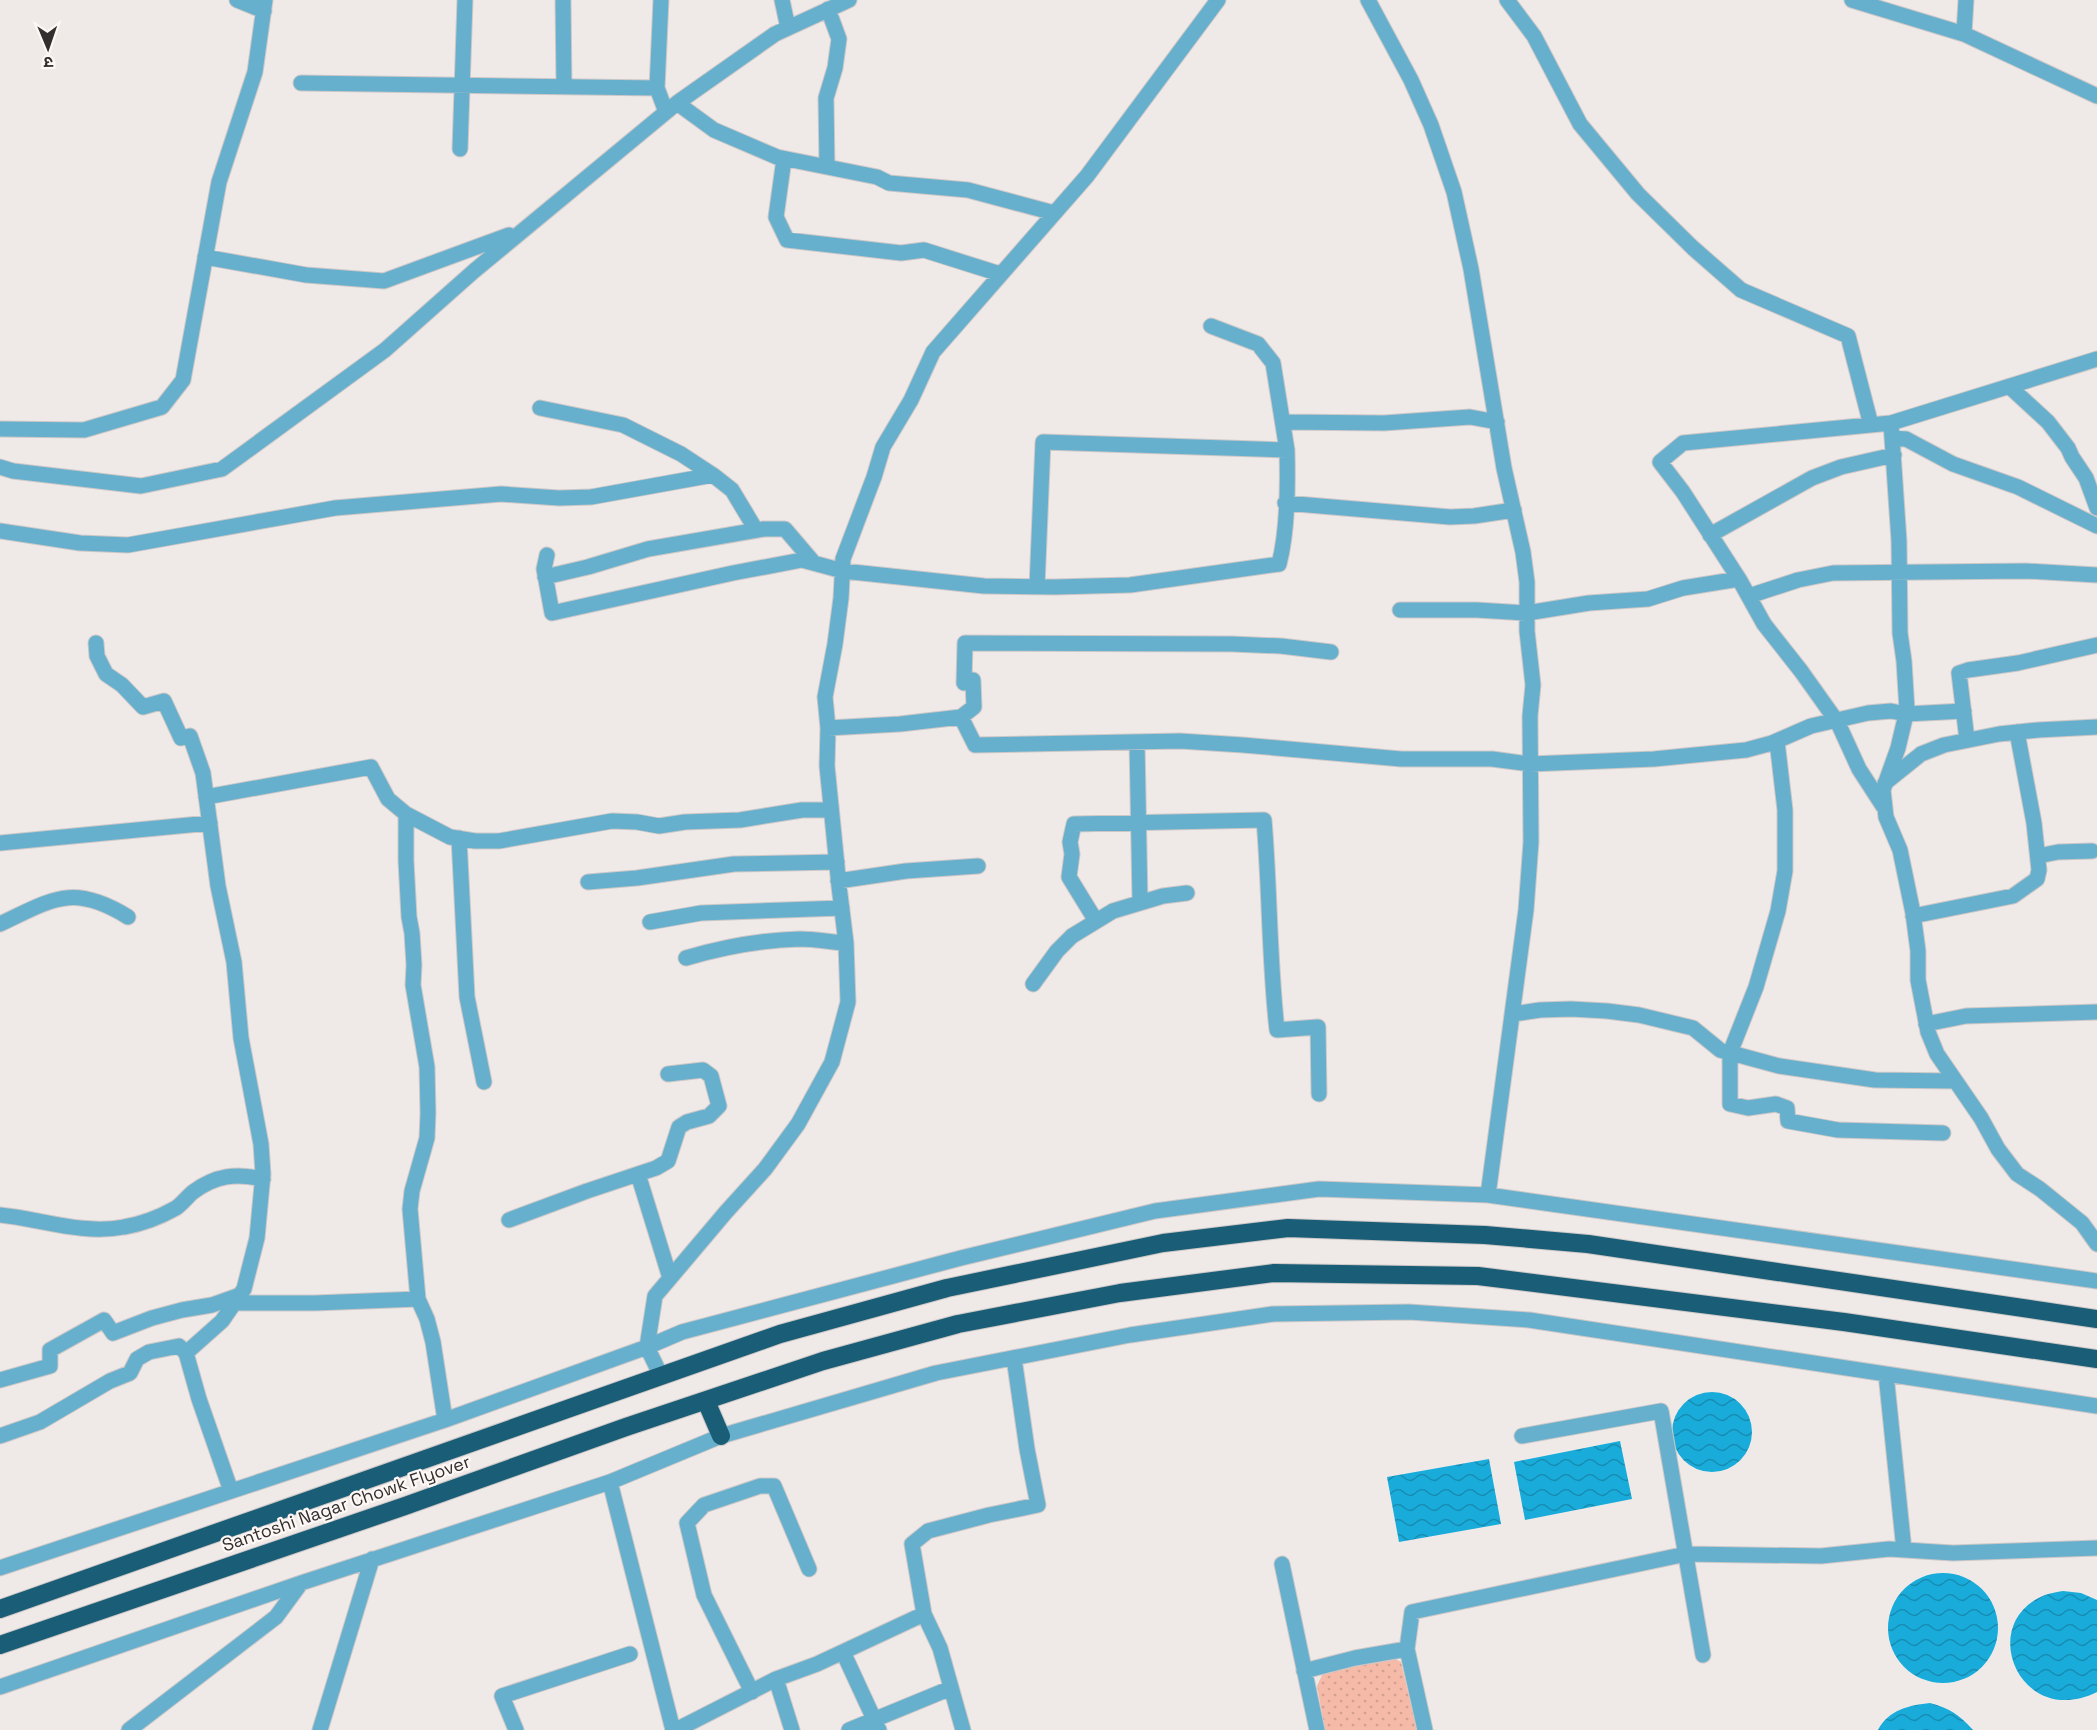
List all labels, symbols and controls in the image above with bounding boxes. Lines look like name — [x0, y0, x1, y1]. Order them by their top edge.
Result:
north arrow — [18, 18, 78, 78]
text: उ — [43, 52, 54, 73]
street label: Santoshi Nagar Chowk Flyover — [219, 1450, 473, 1556]

